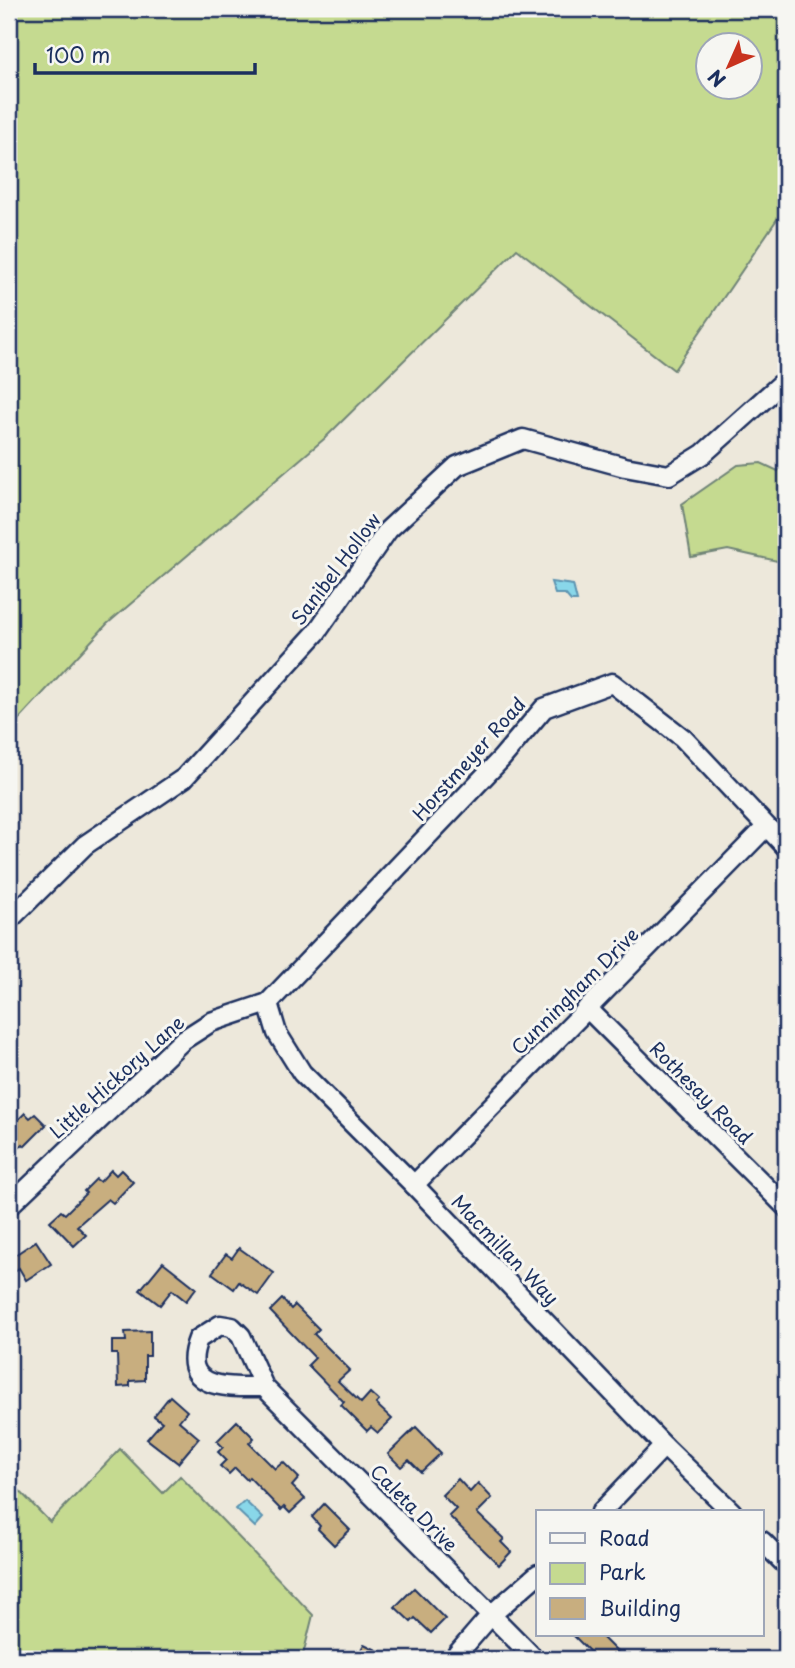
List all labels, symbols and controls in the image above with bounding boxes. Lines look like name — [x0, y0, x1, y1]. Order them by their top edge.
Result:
scale bar — [35, 32, 256, 76]
north arrow — [694, 32, 764, 102]
text: 100 m — [46, 38, 110, 70]
text: N — [701, 64, 731, 94]
street label: Sanibel Hollow — [284, 506, 387, 630]
street label: Horstmeyer Road — [405, 690, 531, 826]
street label: Cunningham Drive — [504, 920, 644, 1060]
street label: Little Hickory Lane — [43, 1008, 190, 1144]
street label: Rothesay Road — [644, 1035, 759, 1150]
street label: Macmillan Way — [446, 1188, 566, 1311]
street label: Caleta Drive — [365, 1457, 465, 1557]
legend — [536, 1510, 764, 1636]
text: Road — [599, 1521, 650, 1553]
text: Park — [599, 1555, 646, 1587]
text: Building — [599, 1591, 681, 1623]

